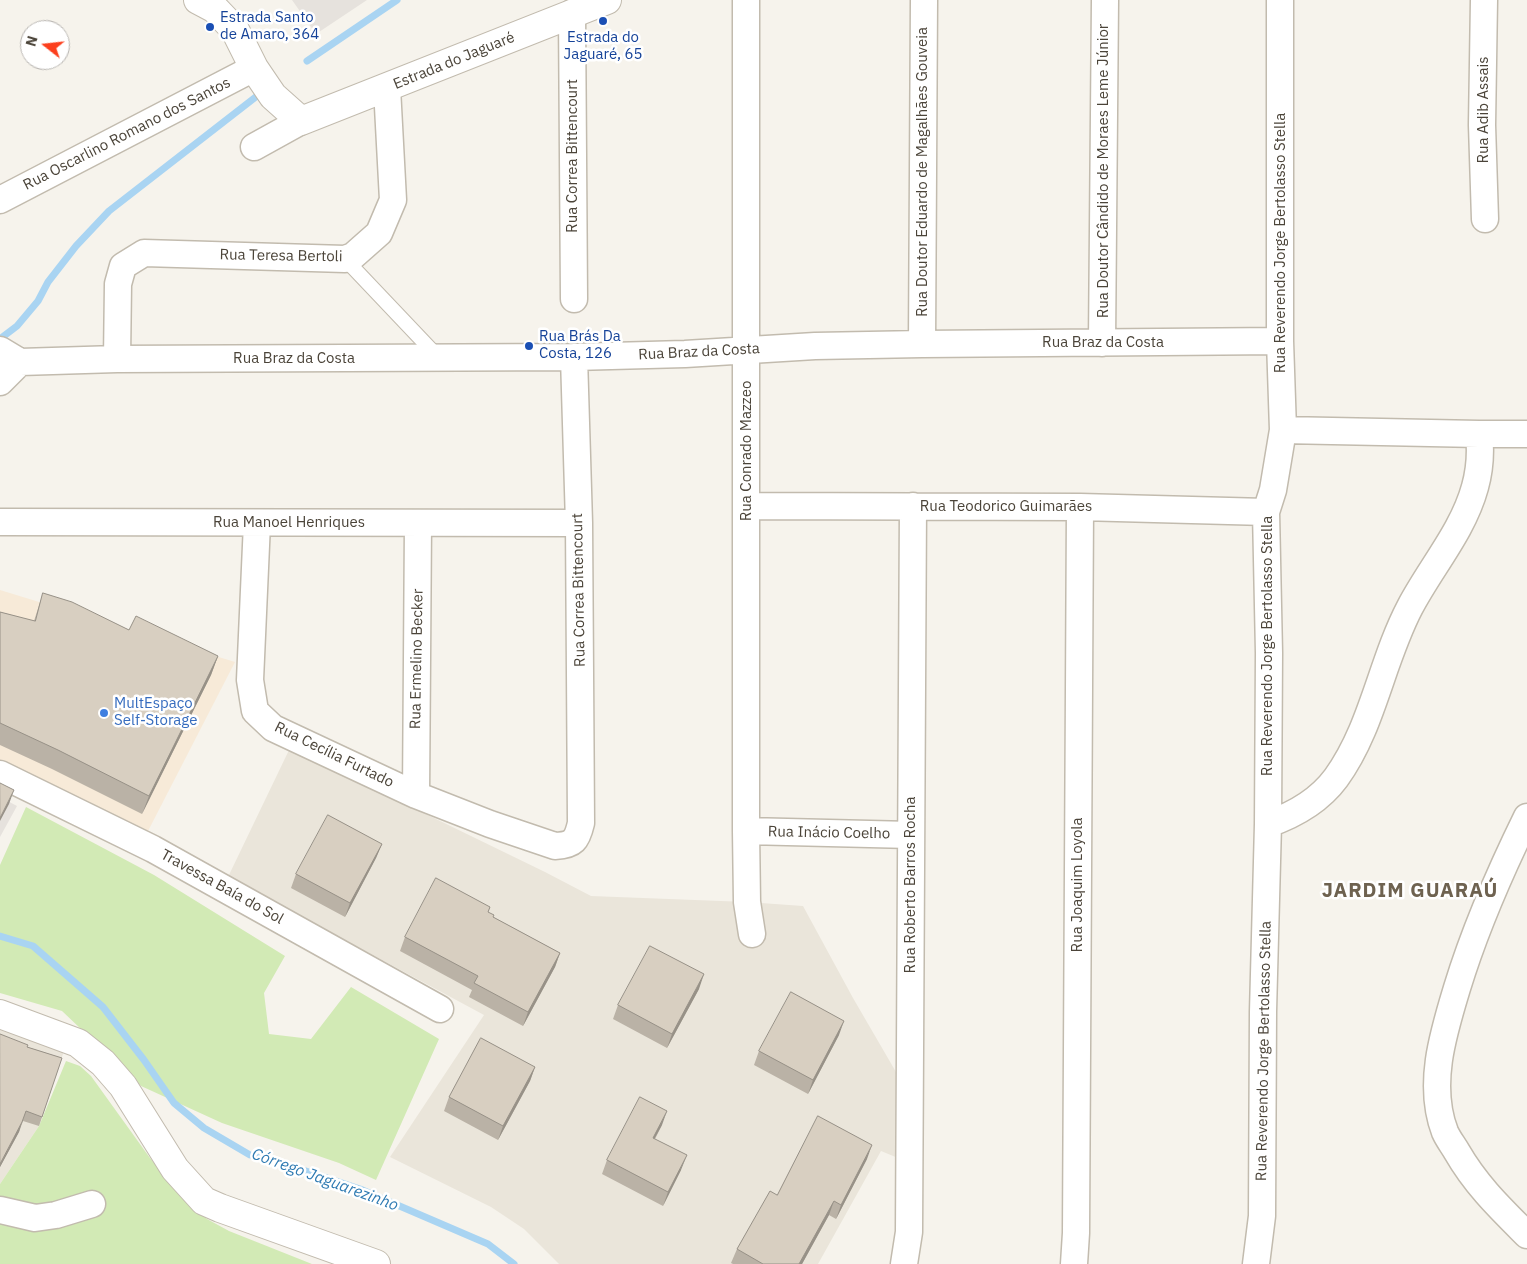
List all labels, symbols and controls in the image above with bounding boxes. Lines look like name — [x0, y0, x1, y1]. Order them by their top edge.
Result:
place label: Estrada Santo de Amaro, 364 — [220, 9, 319, 44]
marker: Estrada do Jaguaré, 65 — [597, 15, 609, 27]
north arrow — [20, 20, 70, 70]
marker: Estrada Santo de Amaro, 364 — [204, 21, 216, 33]
street label: Rua Doutor Cândido de Moraes Leme Júnior — [1095, 24, 1113, 318]
street label: Rua Doutor Eduardo de Magalhães Gouveia — [914, 27, 932, 317]
street label: Estrada do Jaguaré — [391, 28, 517, 94]
place label: Estrada do Jaguaré, 65 — [563, 29, 643, 64]
text: N — [21, 34, 42, 49]
street label: Rua Adib Assais — [1475, 56, 1493, 164]
street label: Rua Oscarlino Romano dos Santos — [20, 74, 234, 194]
street label: Rua Correa Bittencourt — [564, 79, 582, 233]
street label: Rua Reverendo Jorge Bertolasso Stella — [1272, 113, 1290, 373]
street label: Rua Teresa Bertoli — [219, 246, 343, 266]
place label: Rua Brás Da Costa, 126 — [539, 328, 621, 363]
street label: Rua Braz da Costa — [1042, 334, 1164, 352]
marker: Rua Brás Da Costa, 126 — [523, 340, 535, 352]
street label: Rua Braz da Costa — [638, 340, 760, 364]
street label: Rua Braz da Costa — [233, 350, 355, 368]
street label: Rua Conrado Mazzeo — [738, 381, 756, 521]
street label: Rua Teodorico Guimarães — [920, 498, 1092, 516]
street label: Rua Correa Bittencourt — [569, 513, 589, 667]
street label: Rua Manoel Henriques — [213, 514, 365, 532]
street label: Rua Reverendo Jorge Bertolasso Stella — [1259, 516, 1277, 776]
street label: Rua Ermelino Becker — [407, 589, 427, 729]
place label: MultEspaço Self-Storage — [114, 695, 197, 730]
marker: MultEspaço Self-Storage — [98, 707, 110, 719]
street label: Rua Cecília Furtado — [271, 718, 397, 792]
street label: Rua Roberto Barros Rocha — [902, 797, 920, 973]
street label: Rua Joaquim Loyola — [1069, 818, 1087, 952]
street label: Rua Inácio Coelho — [768, 823, 890, 843]
street label: Travessa Baía do Sol — [157, 846, 287, 928]
district label: JARDIM GUARAÚ — [1320, 879, 1500, 903]
street label: Rua Reverendo Jorge Bertolasso Stella — [1253, 921, 1275, 1181]
water label: Córrego Jaguarezinho — [249, 1145, 401, 1215]

